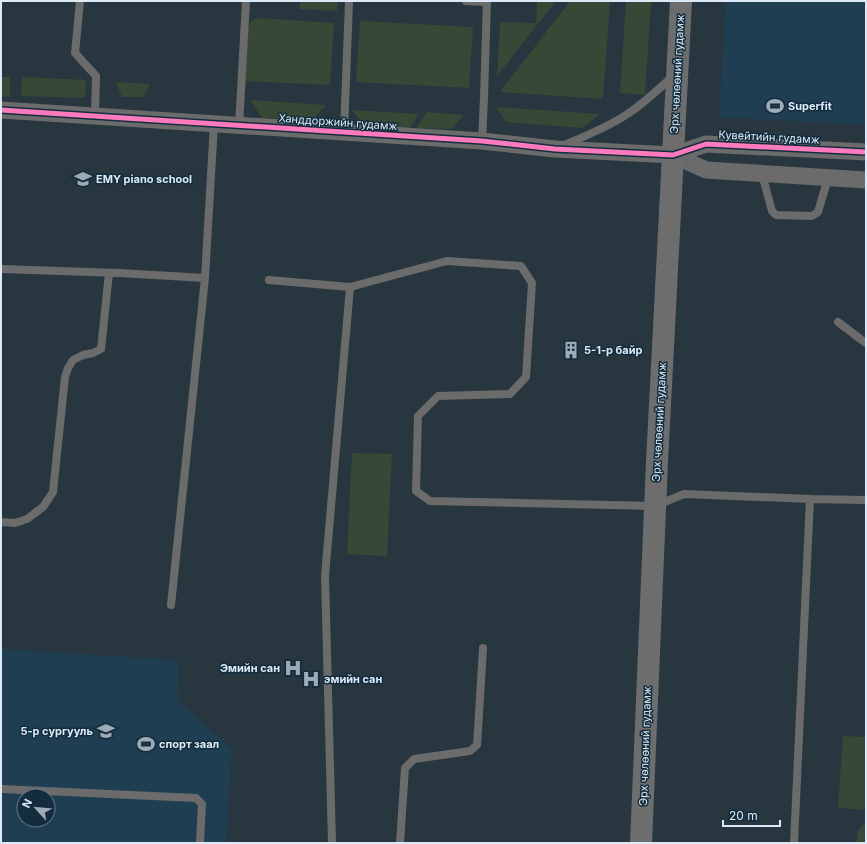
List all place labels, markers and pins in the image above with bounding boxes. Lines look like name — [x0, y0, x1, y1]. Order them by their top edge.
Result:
sports icon: Superfit — [765, 96, 785, 116]
place label: Superfit — [788, 99, 832, 113]
school or university icon: EMY piano school — [73, 169, 93, 189]
place label: EMY piano school — [96, 172, 192, 186]
building icon: 5-1-р байр — [561, 340, 581, 360]
place label: 5-1-р байр — [584, 343, 643, 357]
hospital icon: Эмийн сан — [283, 658, 303, 678]
place label: Эмийн сан — [220, 661, 280, 675]
hospital icon: эмийн сан — [301, 669, 321, 689]
place label: эмийн сан — [324, 672, 382, 686]
school or university icon: 5-р сургууль — [96, 721, 116, 741]
place label: 5-р сургууль — [20, 724, 94, 738]
sports icon: спорт заал — [136, 734, 156, 754]
place label: спорт заал — [159, 737, 219, 751]

